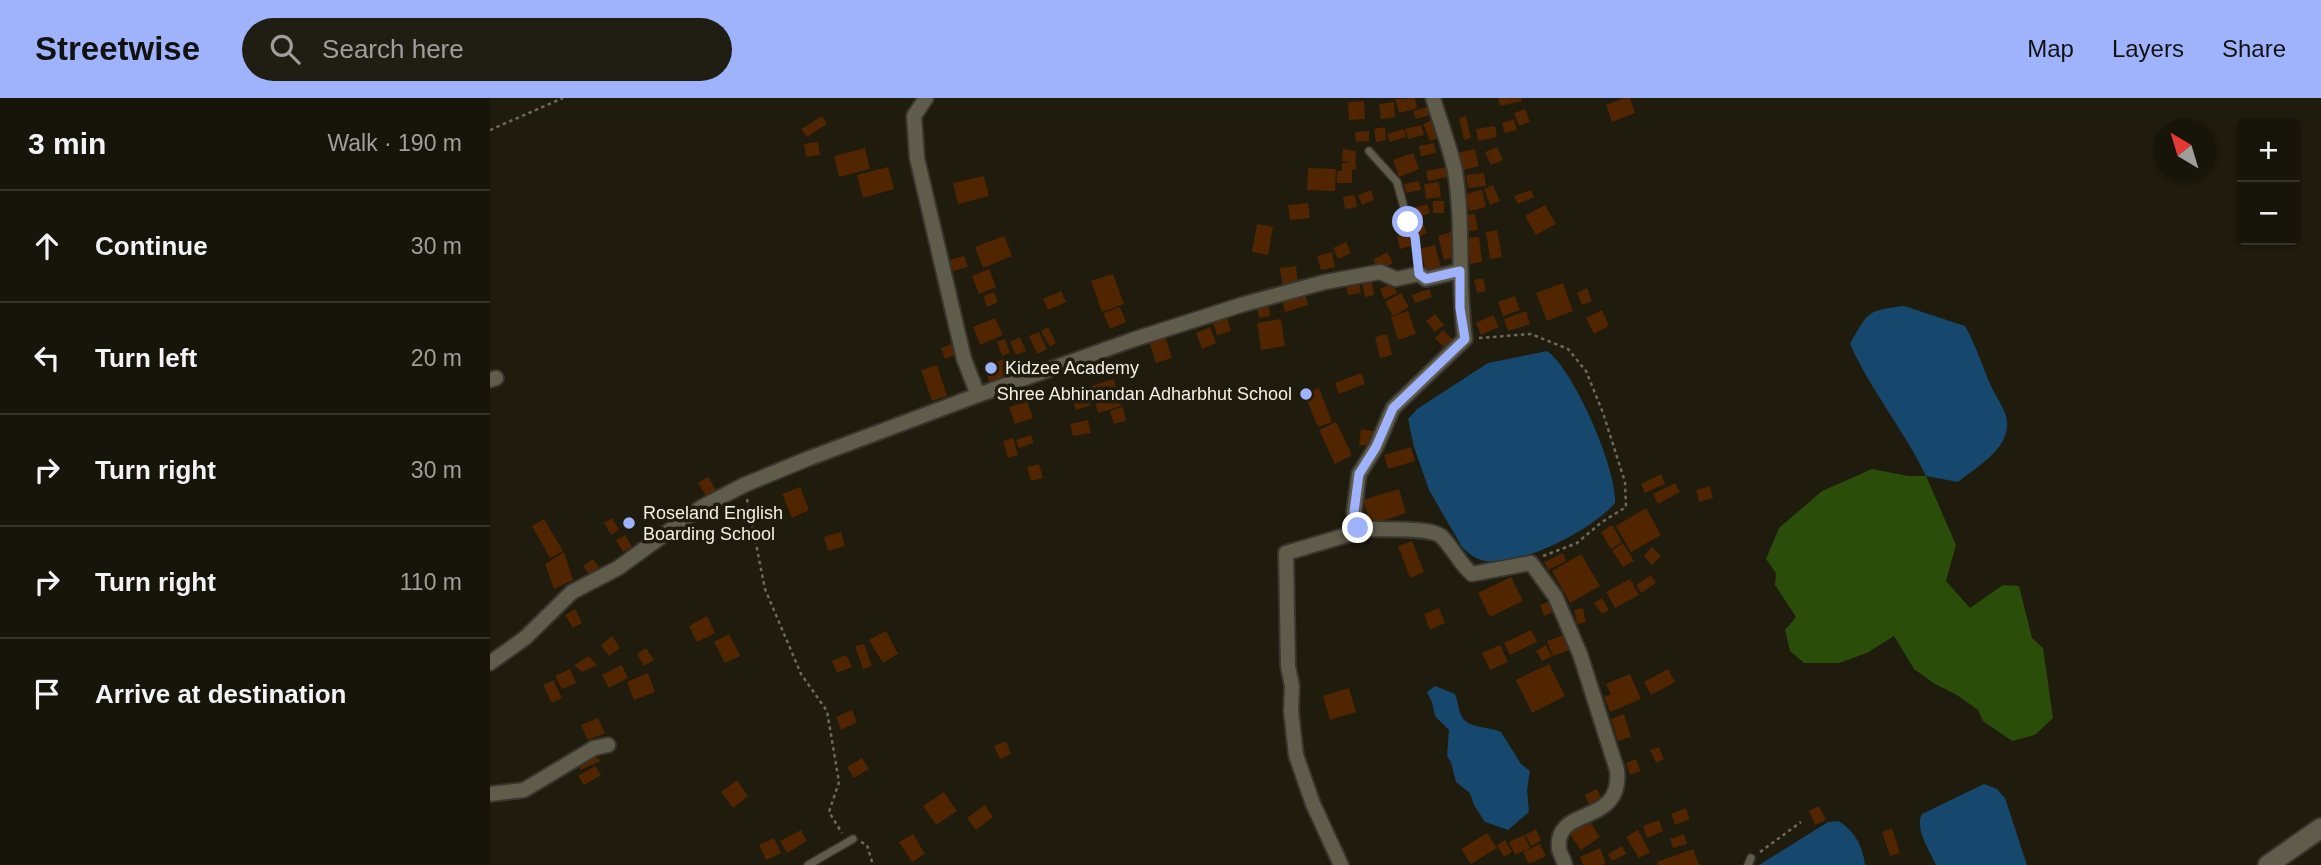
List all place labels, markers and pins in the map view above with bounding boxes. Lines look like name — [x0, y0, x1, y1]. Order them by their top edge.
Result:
place label: Kidzee Academy — [1005, 358, 1139, 378]
marker: Kidzee Academy — [983, 360, 999, 376]
place label: Shree Abhinandan Adharbhut School — [997, 384, 1292, 404]
marker: Shree Abhinandan Adharbhut School — [1298, 386, 1314, 402]
place label: Roseland English Boarding School — [643, 503, 783, 544]
marker: Roseland English Boarding School — [621, 515, 637, 531]

